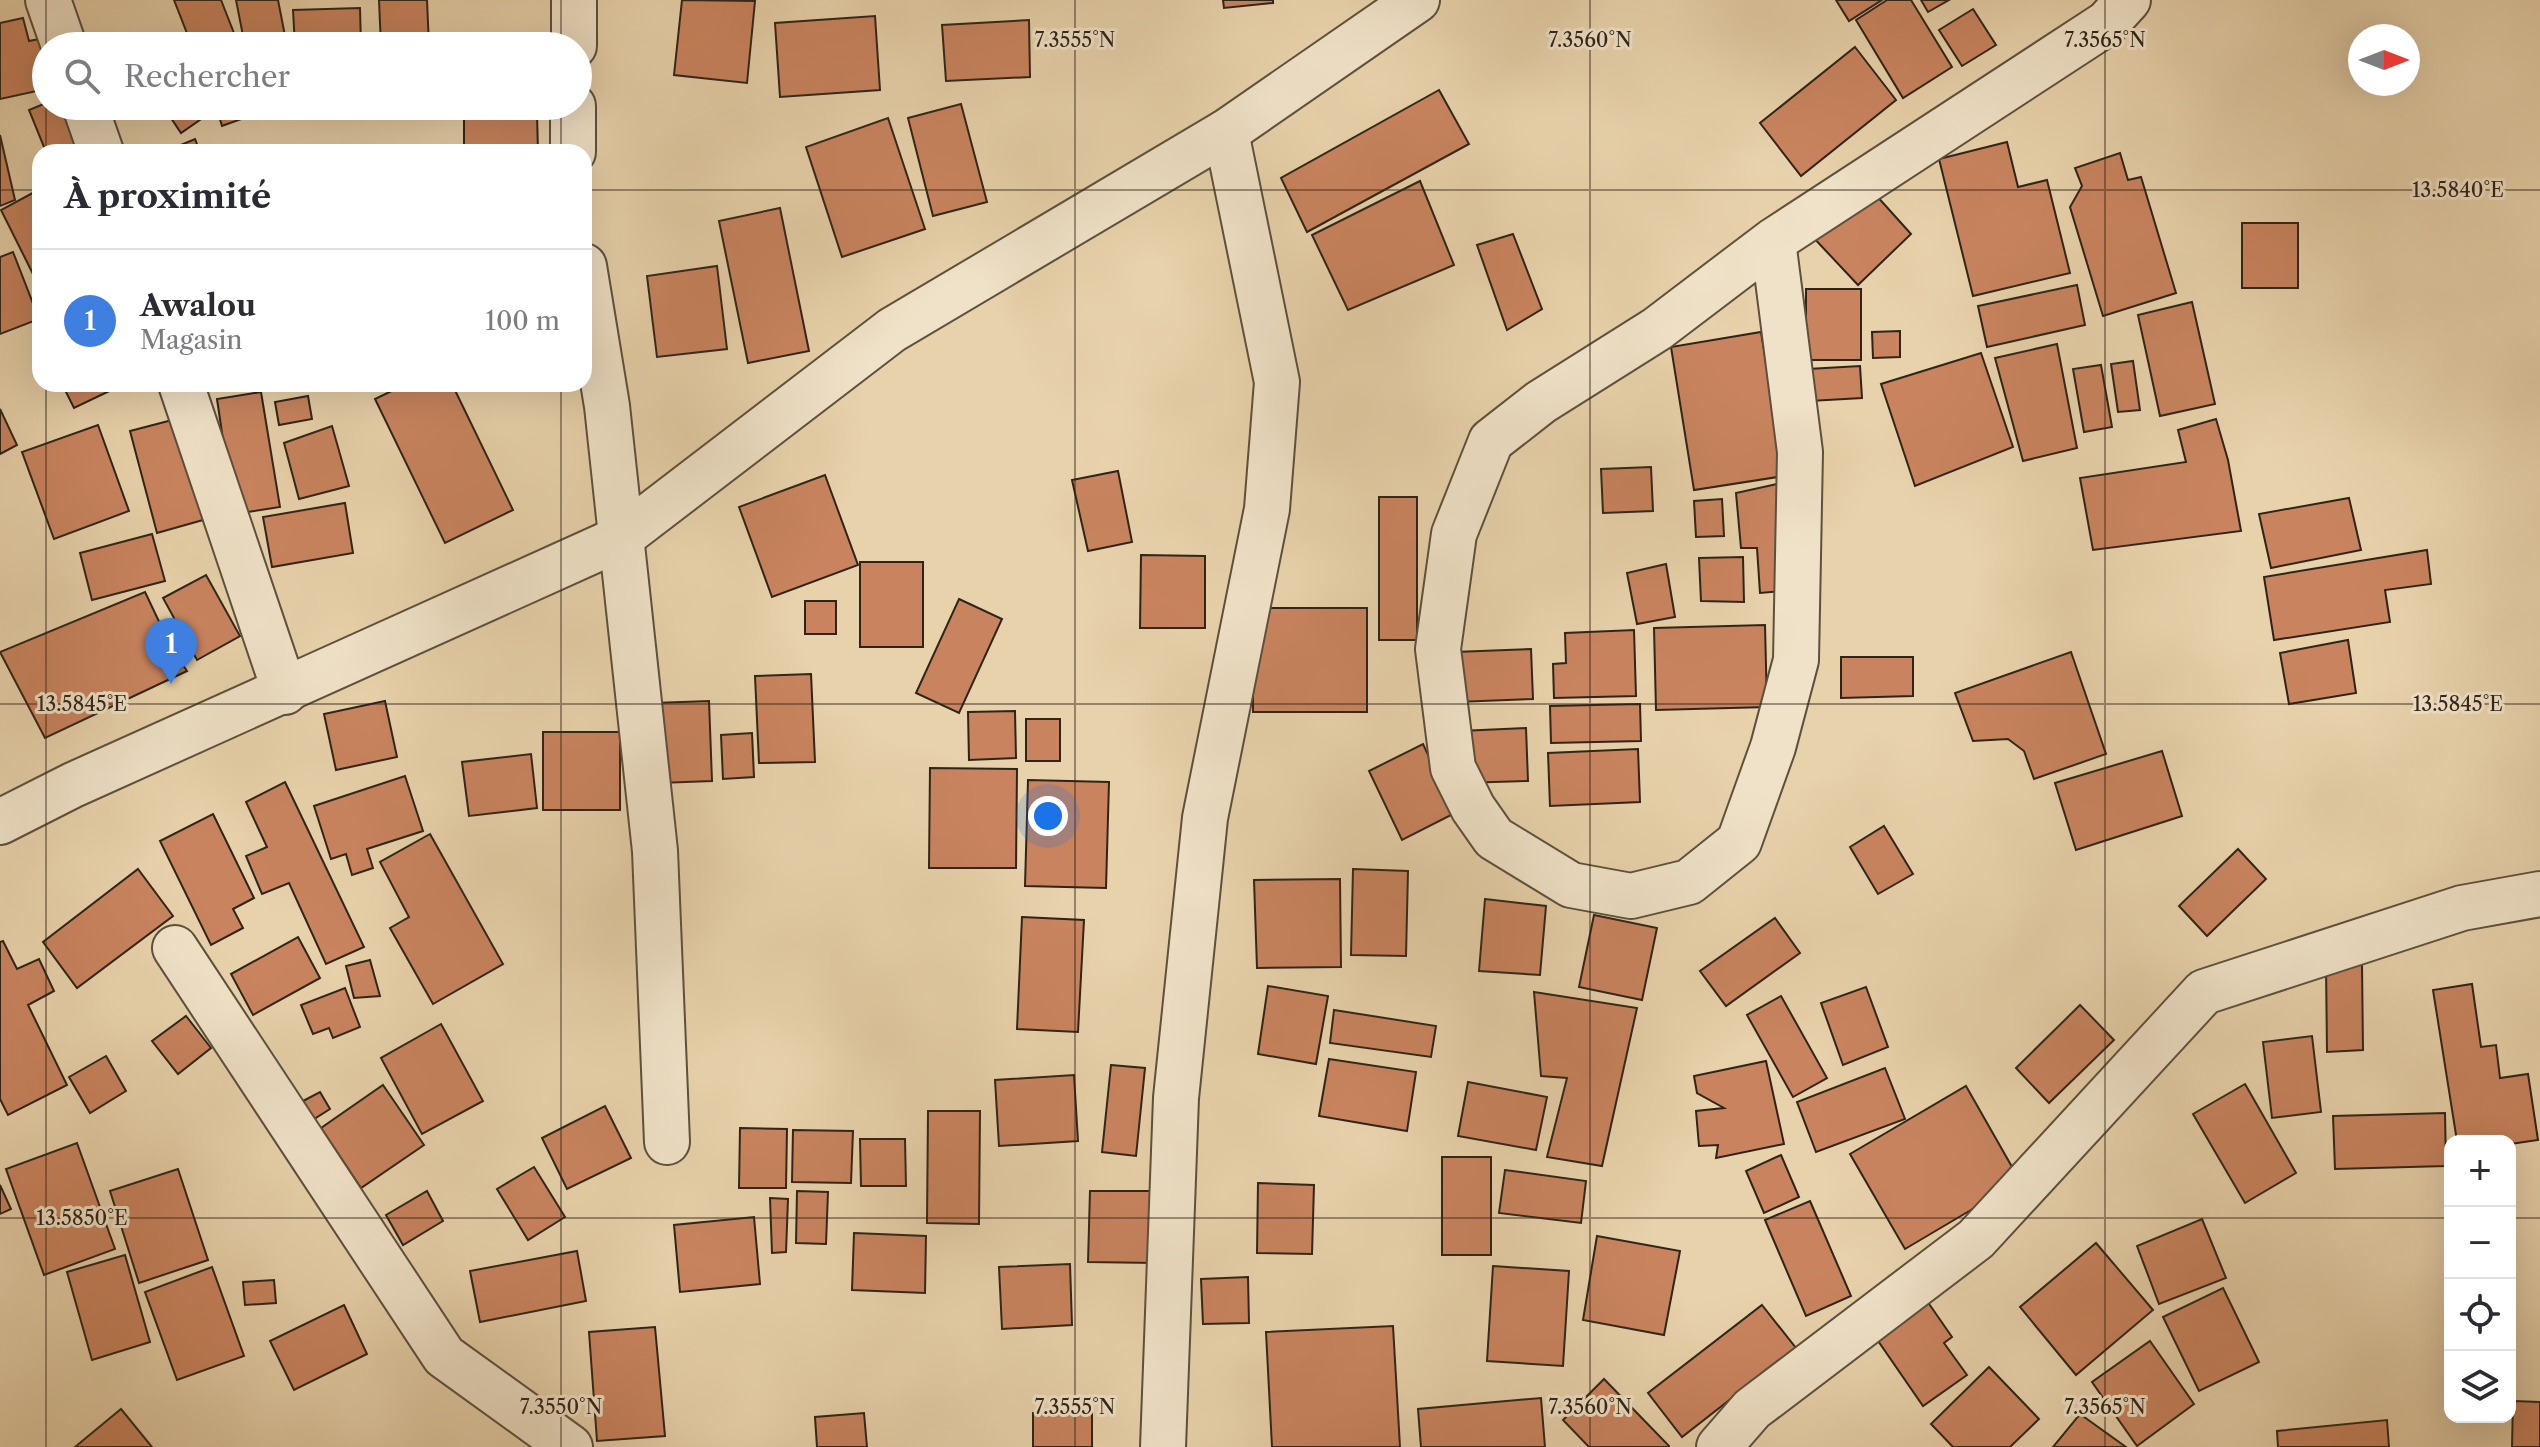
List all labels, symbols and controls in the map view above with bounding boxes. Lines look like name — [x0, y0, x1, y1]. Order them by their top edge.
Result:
north arrow — [2348, 24, 2420, 96]
text: 7.3555°N — [1035, 28, 1115, 52]
text: 7.3560°N — [1548, 28, 1632, 52]
text: 7.3565°N — [2064, 28, 2146, 52]
search box — [32, 32, 592, 120]
icon: search — [60, 54, 104, 98]
text: Rechercher — [124, 58, 290, 95]
text: À proximité — [64, 175, 271, 217]
text: 13.5840°E — [2412, 178, 2504, 202]
text: Awalou — [140, 287, 256, 324]
text: 1 — [84, 305, 96, 337]
text: 100 m — [485, 305, 560, 337]
text: Magasin — [140, 324, 243, 356]
pin: 1 — [145, 618, 197, 684]
text: 13.5845°E — [37, 692, 127, 716]
text: 13.5845°E — [2413, 692, 2503, 716]
your location — [1028, 796, 1068, 836]
map controls — [2444, 1135, 2516, 1423]
button: + — [2444, 1135, 2516, 1207]
text: 13.5850°E — [36, 1206, 128, 1230]
button: − — [2444, 1207, 2516, 1279]
button: locate — [2444, 1279, 2516, 1351]
button: layers — [2444, 1351, 2516, 1423]
text: 7.3550°N — [520, 1395, 602, 1419]
text: 7.3555°N — [1035, 1395, 1115, 1419]
text: 7.3560°N — [1548, 1395, 1632, 1419]
text: 7.3565°N — [2064, 1395, 2146, 1419]

